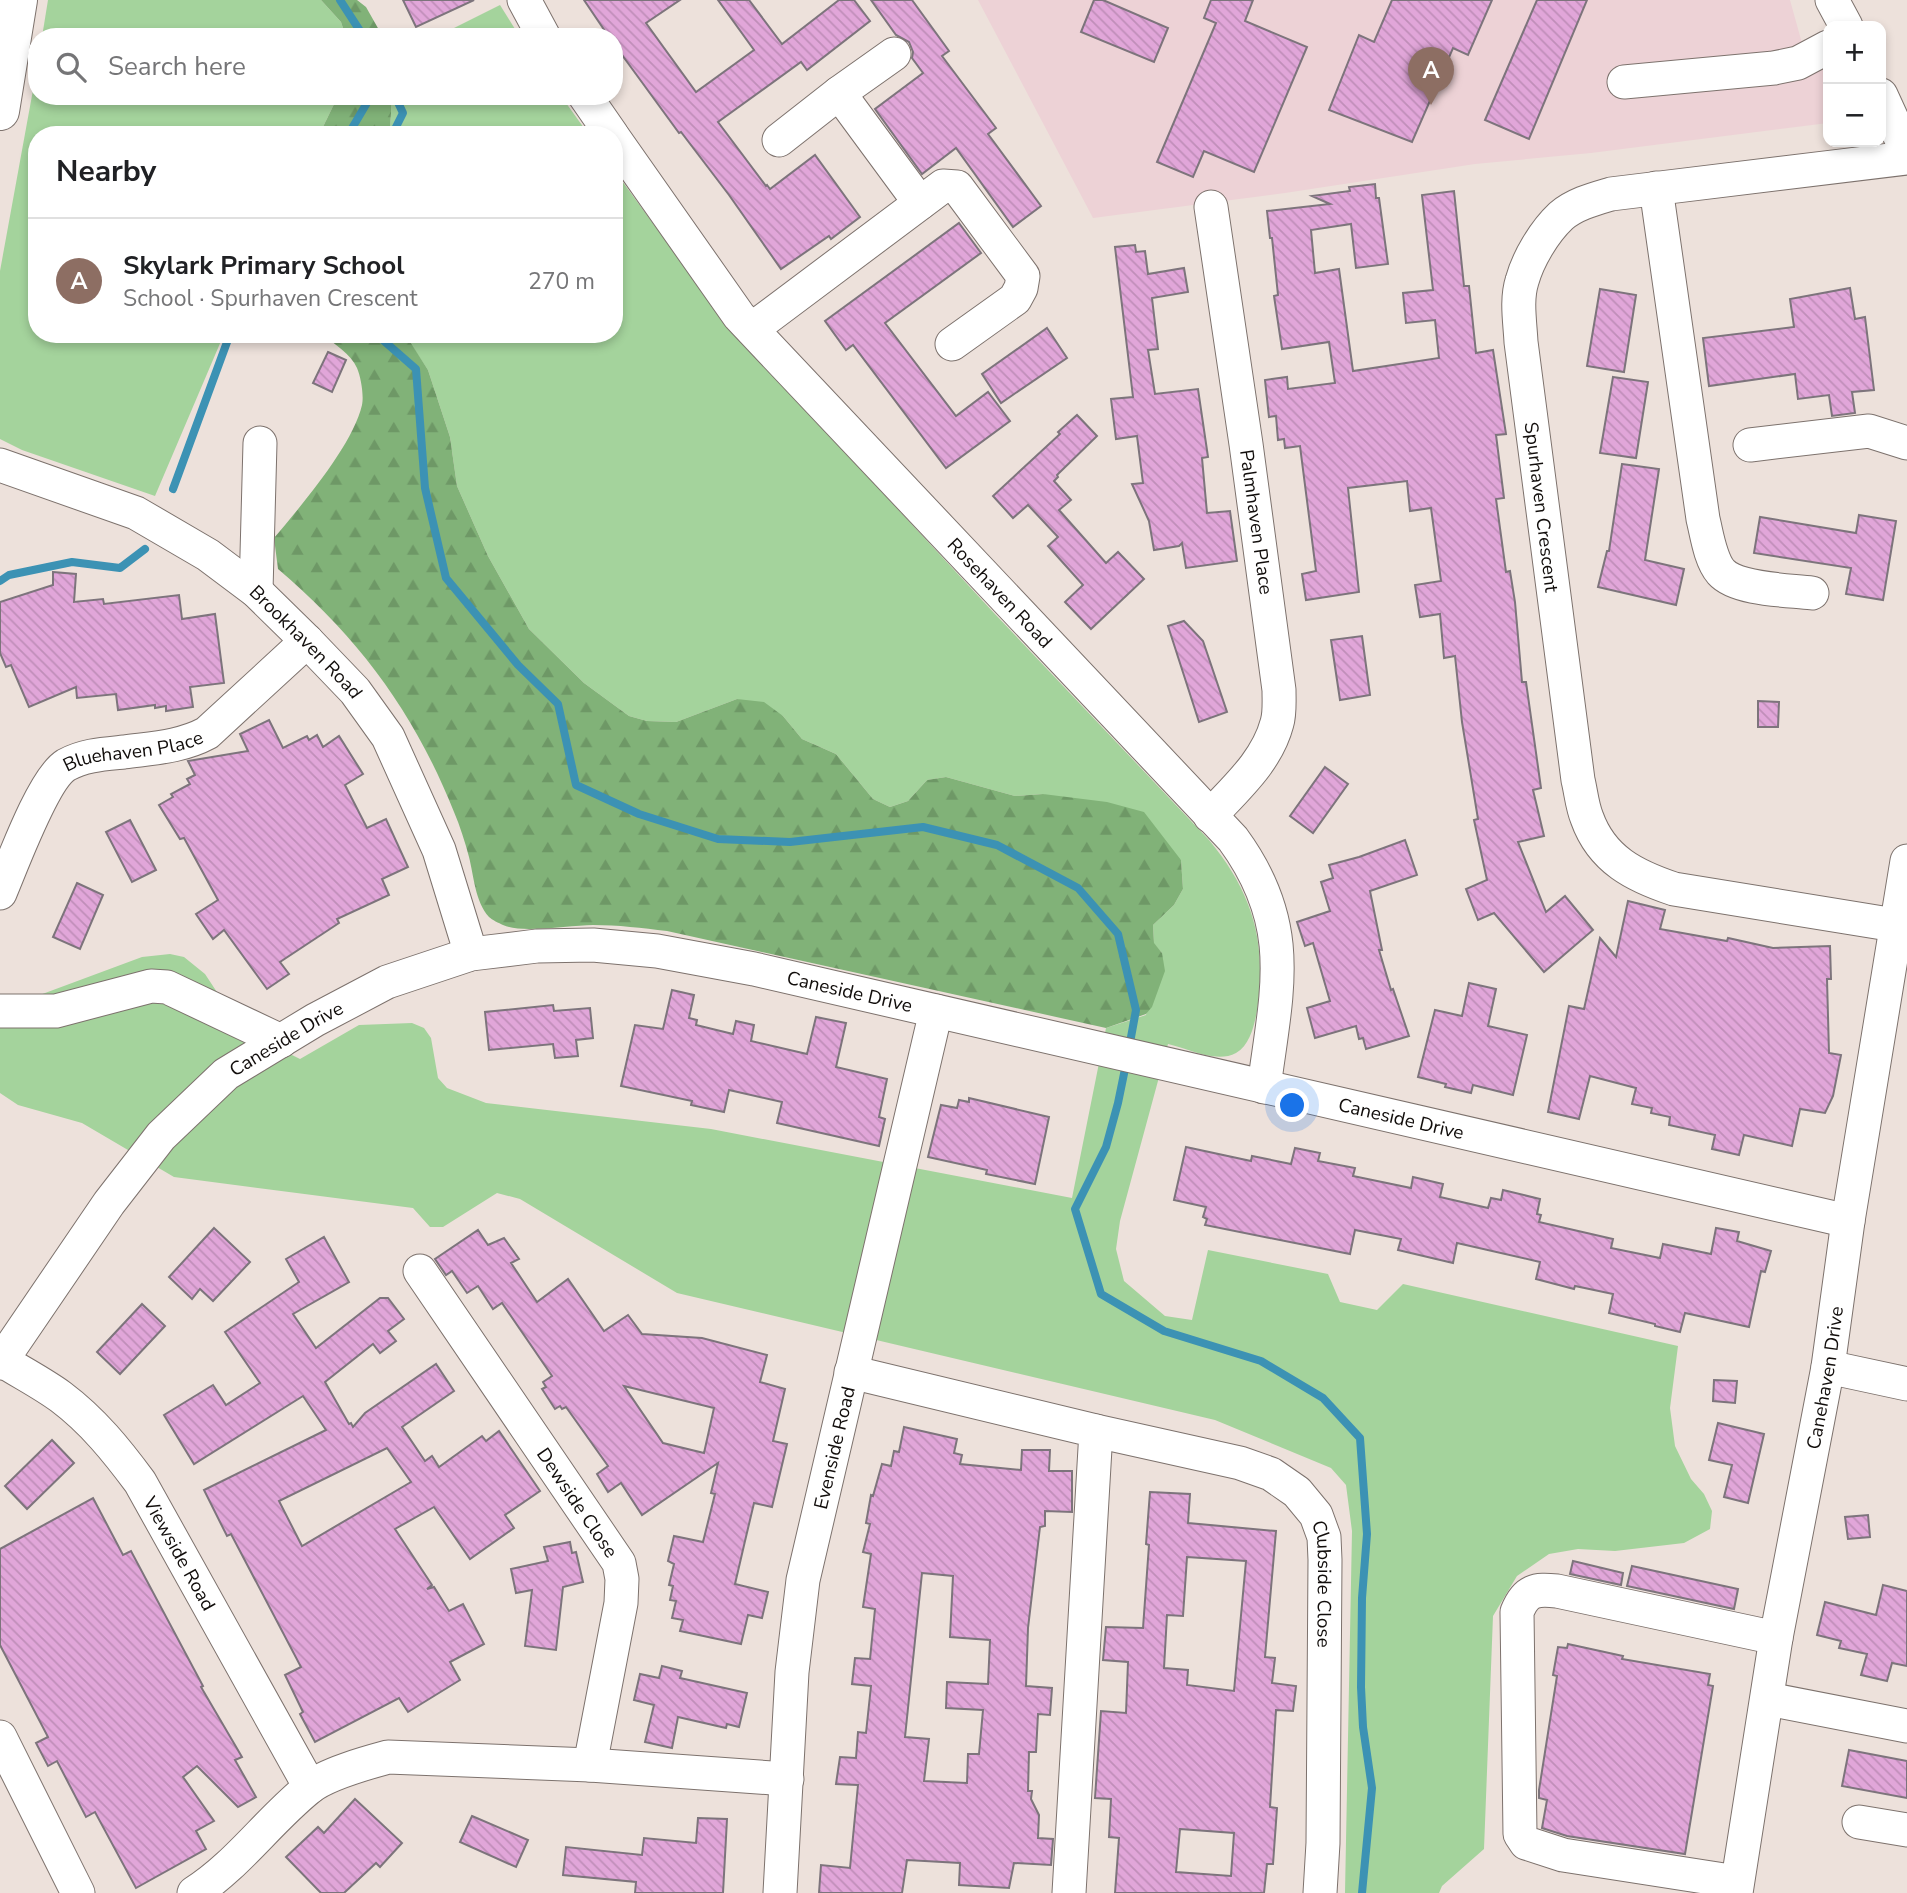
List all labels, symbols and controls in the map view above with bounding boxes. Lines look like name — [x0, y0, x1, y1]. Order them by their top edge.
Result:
map controls — [1823, 21, 1886, 147]
button: + — [1823, 21, 1886, 84]
search box — [28, 28, 623, 105]
pin: A — [1408, 47, 1454, 105]
icon: search — [52, 48, 90, 86]
text: Search here — [108, 49, 246, 84]
button: − — [1823, 84, 1886, 147]
text: Nearby — [56, 151, 156, 192]
text: Skylark Primary School — [123, 248, 405, 283]
text: A — [70, 266, 88, 297]
text: 270 m — [528, 266, 595, 297]
text: School · Spurhaven Crescent — [123, 283, 418, 314]
street label: Spurhaven Crescent — [1518, 421, 1564, 594]
street label: Palmhaven Place — [1233, 448, 1279, 596]
street label: Rosehaven Road — [941, 532, 1058, 654]
street label: Brookhaven Road — [243, 580, 368, 704]
street label: Bluehaven Place — [59, 725, 207, 778]
street label: Caneside Drive — [784, 965, 915, 1019]
street label: Caneside Drive — [225, 995, 348, 1083]
your location — [1275, 1088, 1309, 1122]
street label: Caneside Drive — [1336, 1092, 1466, 1146]
street label: Canehaven Drive — [1800, 1305, 1850, 1452]
street label: Evenside Road — [808, 1384, 862, 1512]
street label: Dewside Close — [530, 1443, 624, 1563]
street label: Viewside Road — [136, 1491, 221, 1616]
street label: Clubside Close — [1305, 1517, 1337, 1648]

